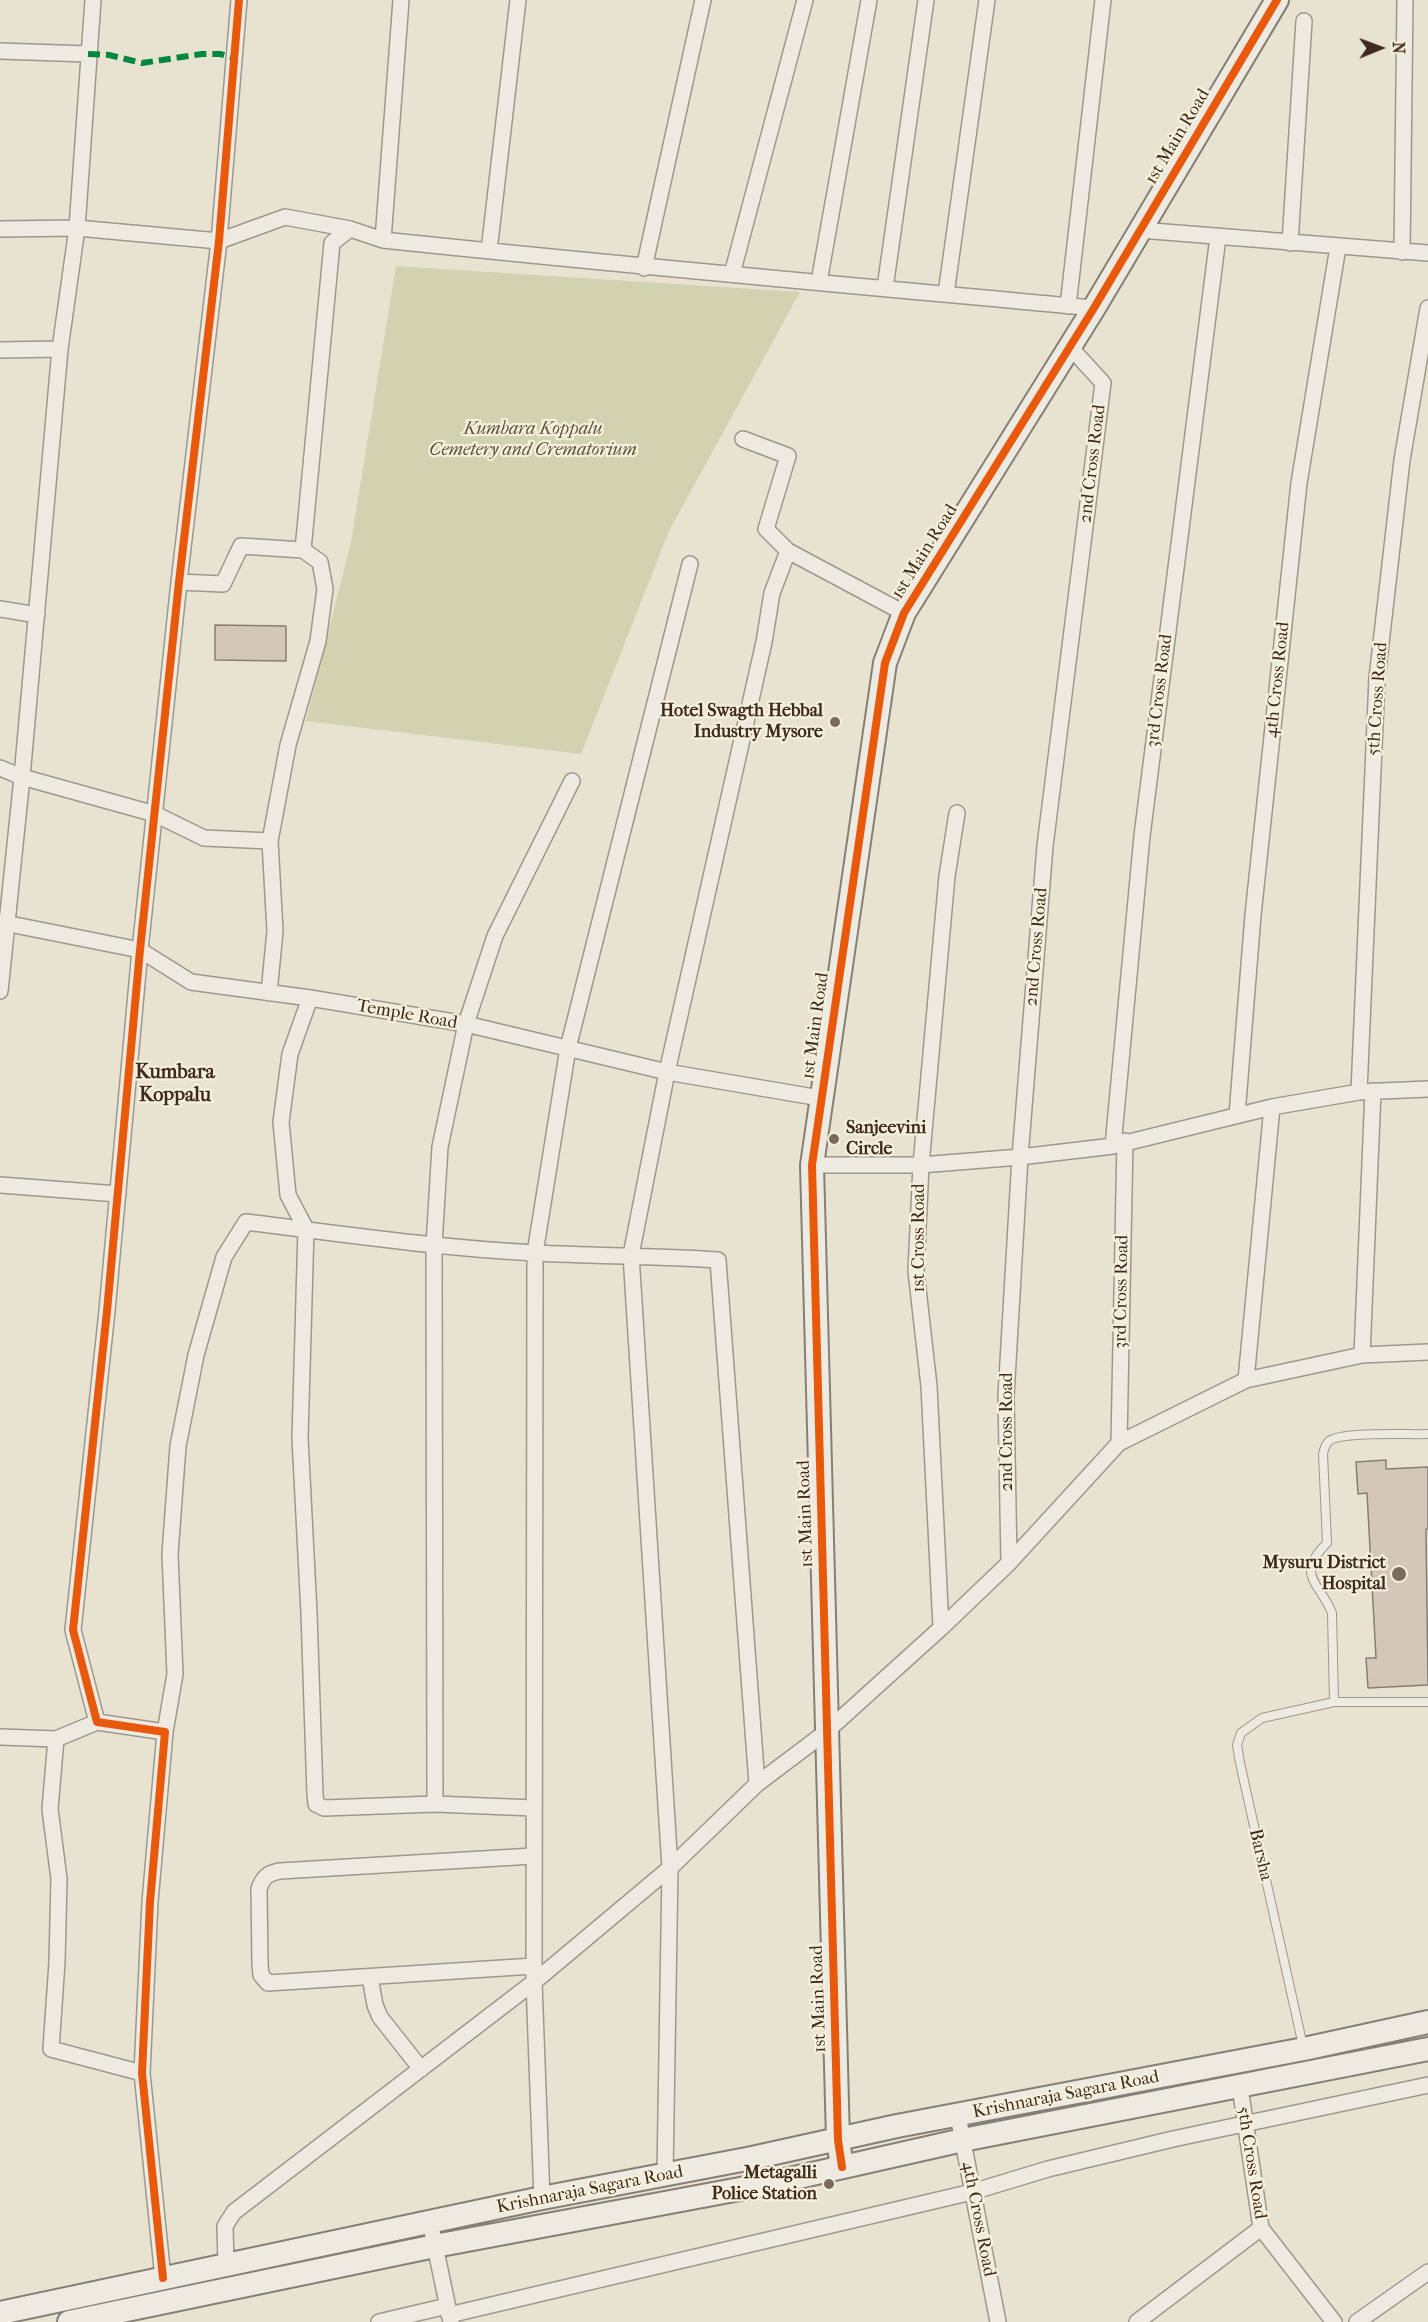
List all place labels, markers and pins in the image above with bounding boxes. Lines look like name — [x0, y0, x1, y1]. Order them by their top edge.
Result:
place label: Hotel Swagth Hebbal Industry Mysore — [660, 701, 823, 744]
marker: Hotel Swagth Hebbal Industry Mysore — [828, 715, 842, 729]
place label: Sanjeevini Circle — [846, 1118, 926, 1160]
marker: Sanjeevini Circle — [827, 1132, 841, 1146]
place label: Mysuru District Hospital — [1262, 1553, 1386, 1596]
marker: Mysuru District Hospital — [1390, 1565, 1408, 1583]
place label: Metagalli Police Station — [712, 2163, 817, 2206]
marker: Metagalli Police Station — [822, 2177, 836, 2191]

